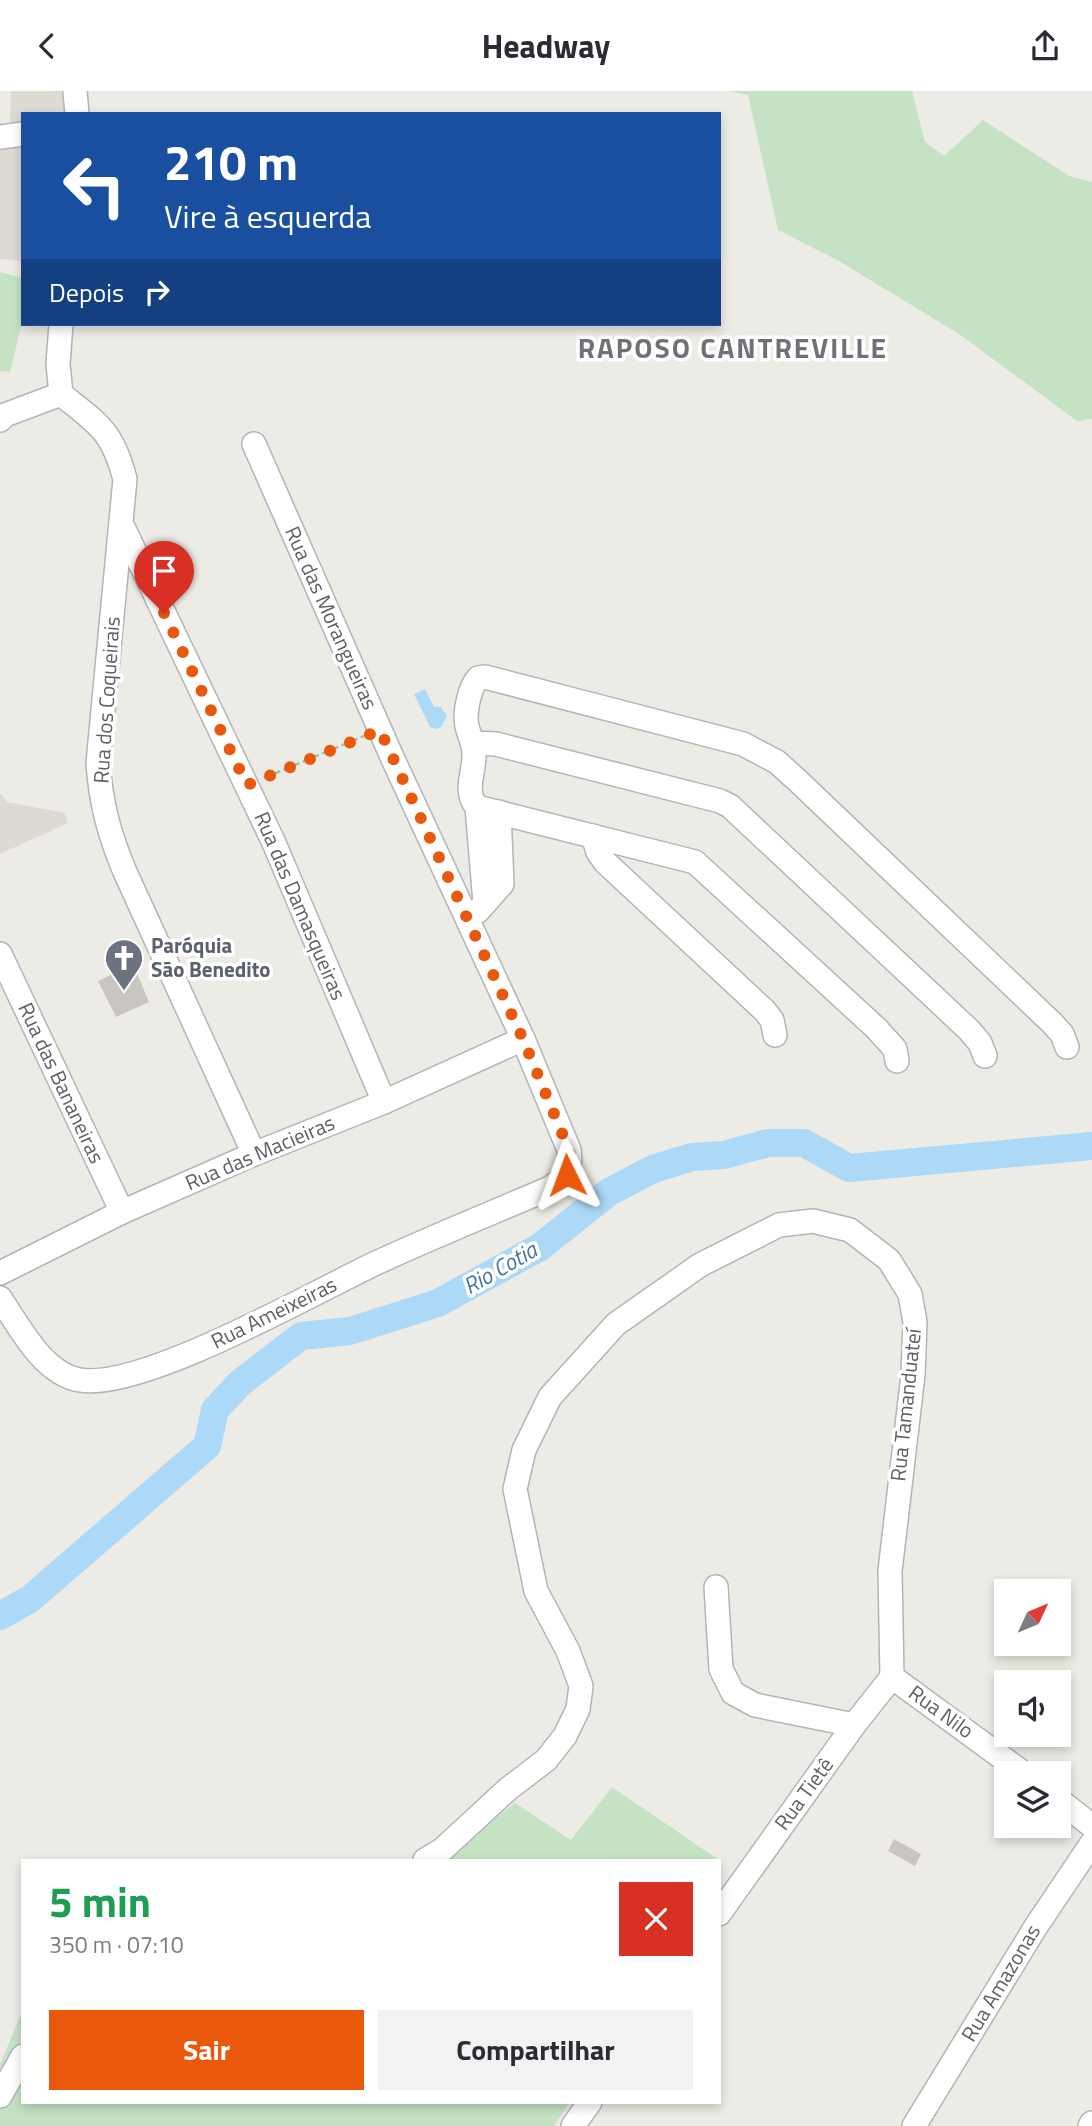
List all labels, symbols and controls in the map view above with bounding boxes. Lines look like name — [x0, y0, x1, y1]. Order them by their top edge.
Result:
text: Headway — [482, 22, 610, 70]
icon: back — [28, 27, 66, 65]
icon: share — [1026, 27, 1064, 65]
text: 210 m — [164, 124, 298, 199]
icon: left — [49, 140, 140, 231]
text: Vire à esquerda — [164, 192, 371, 240]
text: Depois — [49, 273, 124, 312]
icon: right — [138, 273, 176, 311]
district label: RAPOSO CANTREVILLE — [578, 326, 888, 369]
street label: Rua das Morangueiras — [277, 521, 387, 714]
pin — [134, 541, 194, 613]
icon: arrive — [145, 552, 183, 590]
street label: Rua dos Coqueirais — [84, 615, 128, 785]
street label: Rua das Damasqueiras — [247, 806, 355, 1005]
place label: Paróquia São Benedito — [151, 929, 271, 985]
church icon: Paróquia São Benedito — [103, 937, 145, 992]
street label: Rua das Bananeiras — [11, 997, 113, 1168]
street label: Rua das Macieiras — [180, 1106, 339, 1198]
position arrow — [530, 1138, 604, 1212]
water label: Rio Cotia — [456, 1232, 545, 1303]
street label: Rua Ameixeiras — [205, 1268, 342, 1356]
street label: Rua Tamanduateí — [881, 1325, 929, 1483]
north arrow — [994, 1579, 1071, 1655]
map controls — [994, 1579, 1071, 1838]
button: sound — [994, 1670, 1071, 1747]
street label: Rua Nilo — [902, 1677, 981, 1746]
street label: Rua Tietê — [766, 1750, 841, 1837]
button: layers — [994, 1761, 1071, 1838]
text: 5 min — [49, 1869, 151, 1933]
button: close — [619, 1882, 693, 1956]
street label: Rua Amazonas — [952, 1918, 1048, 2047]
text: 350 m · 07:10 — [49, 1927, 184, 1962]
button: Sair — [49, 2010, 364, 2090]
button: Compartilhar — [378, 2010, 693, 2090]

